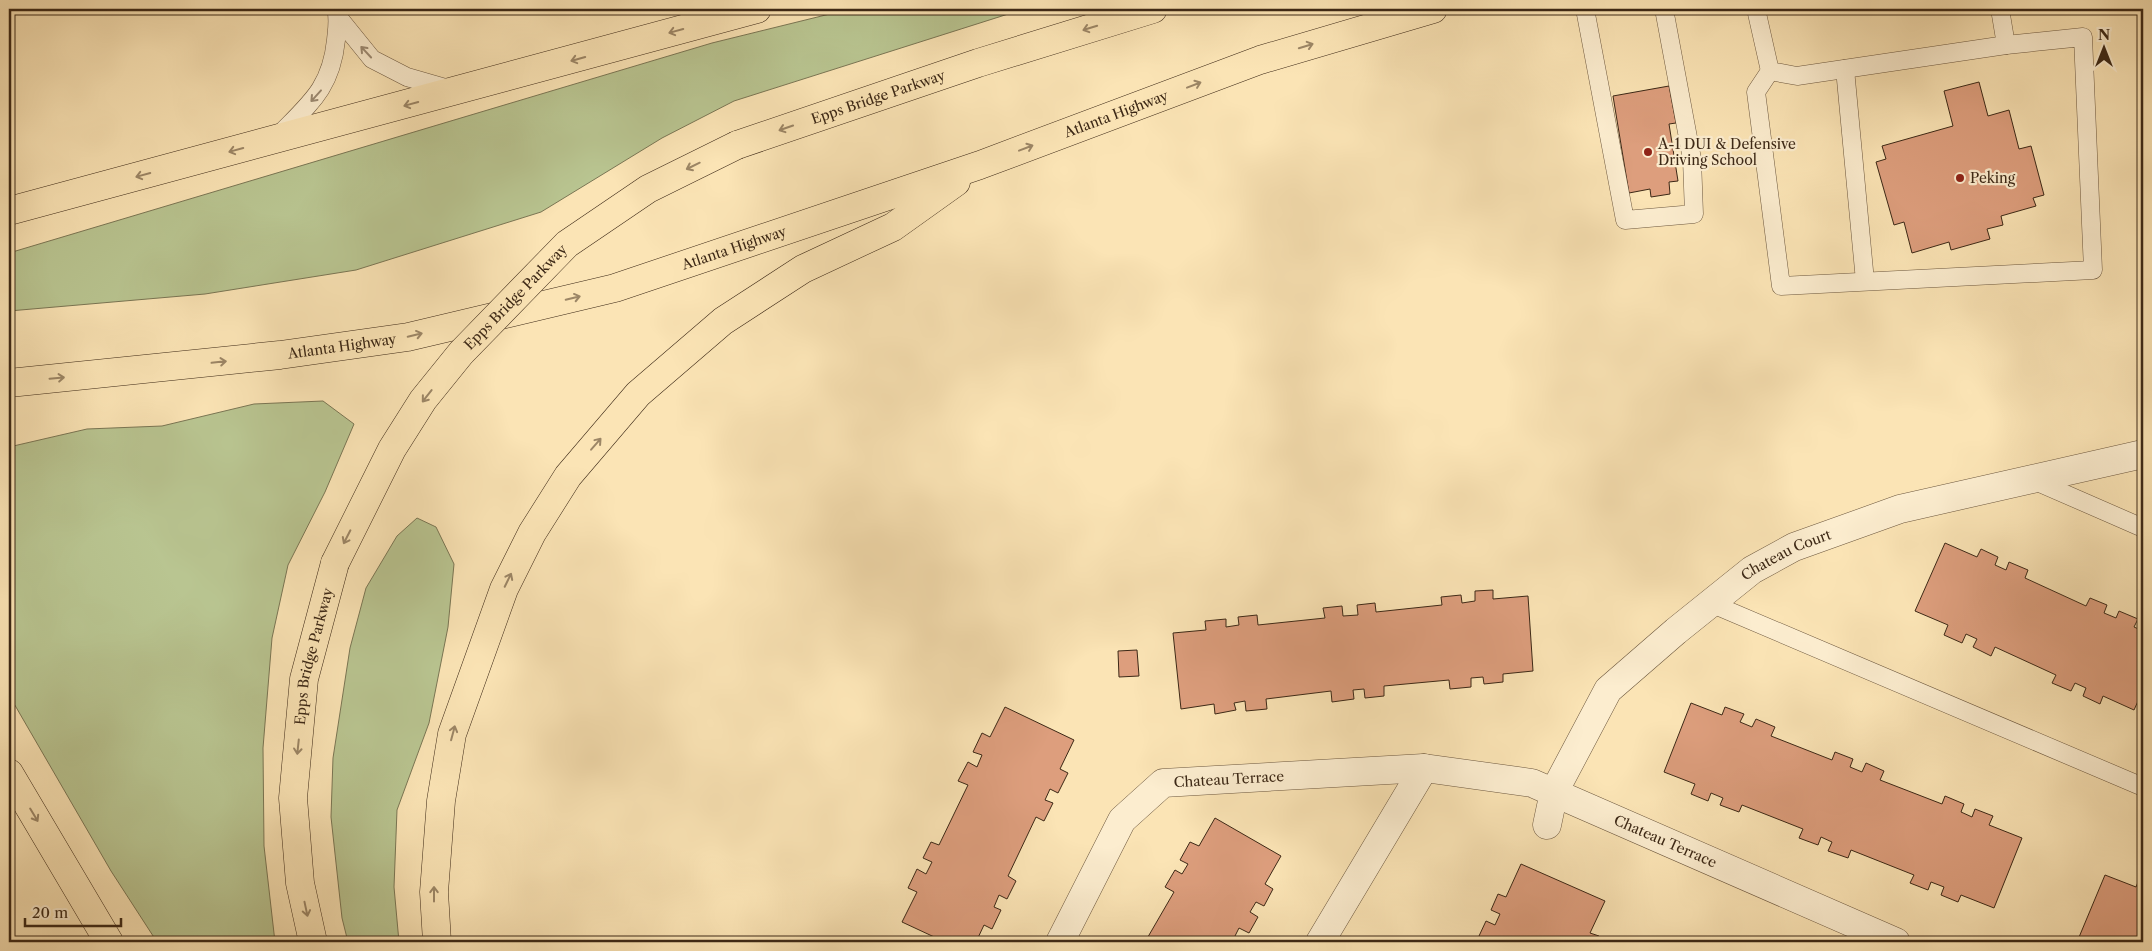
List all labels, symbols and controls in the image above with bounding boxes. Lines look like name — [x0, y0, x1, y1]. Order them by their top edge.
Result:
north arrow — [2080, 22, 2130, 72]
one-way arrow — [1082, 24, 1098, 34]
text: N — [2098, 26, 2110, 44]
one-way arrow — [669, 27, 685, 37]
one-way arrow — [1298, 41, 1314, 50]
one-way arrow — [360, 46, 372, 58]
one-way arrow — [570, 54, 586, 64]
street label: Epps Bridge Parkway — [809, 66, 948, 128]
one-way arrow — [1186, 80, 1201, 89]
street label: Atlanta Highway — [1061, 86, 1171, 142]
one-way arrow — [310, 89, 322, 102]
one-way arrow — [403, 100, 419, 109]
one-way arrow — [779, 124, 794, 133]
place label: A-1 DUI & Defensive Driving School — [1657, 135, 1796, 169]
one-way arrow — [1018, 143, 1033, 152]
one-way arrow — [229, 145, 245, 155]
marker: A-1 DUI & Defensive Driving School — [1642, 146, 1654, 158]
one-way arrow — [686, 162, 701, 172]
place label: Peking — [1970, 169, 2016, 187]
one-way arrow — [136, 171, 152, 180]
marker: Peking — [1954, 172, 1966, 184]
street label: Atlanta Highway — [678, 222, 789, 274]
street label: Epps Bridge Parkway — [460, 240, 571, 354]
one-way arrow — [564, 293, 580, 302]
street label: Atlanta Highway — [285, 330, 398, 363]
one-way arrow — [406, 330, 422, 339]
one-way arrow — [211, 357, 227, 367]
one-way arrow — [49, 374, 65, 383]
one-way arrow — [422, 389, 432, 403]
one-way arrow — [590, 437, 601, 450]
street label: Chateau Court — [1737, 525, 1833, 584]
one-way arrow — [342, 529, 352, 544]
one-way arrow — [504, 573, 514, 588]
street label: Epps Bridge Parkway — [291, 586, 337, 726]
one-way arrow — [449, 725, 459, 741]
one-way arrow — [293, 739, 303, 755]
street label: Chateau Terrace — [1173, 767, 1285, 791]
one-way arrow — [29, 808, 39, 822]
street label: Chateau Terrace — [1611, 811, 1720, 872]
one-way arrow — [429, 886, 439, 902]
scale bar — [25, 896, 121, 928]
one-way arrow — [302, 900, 311, 916]
text: 20 m — [32, 903, 68, 922]

